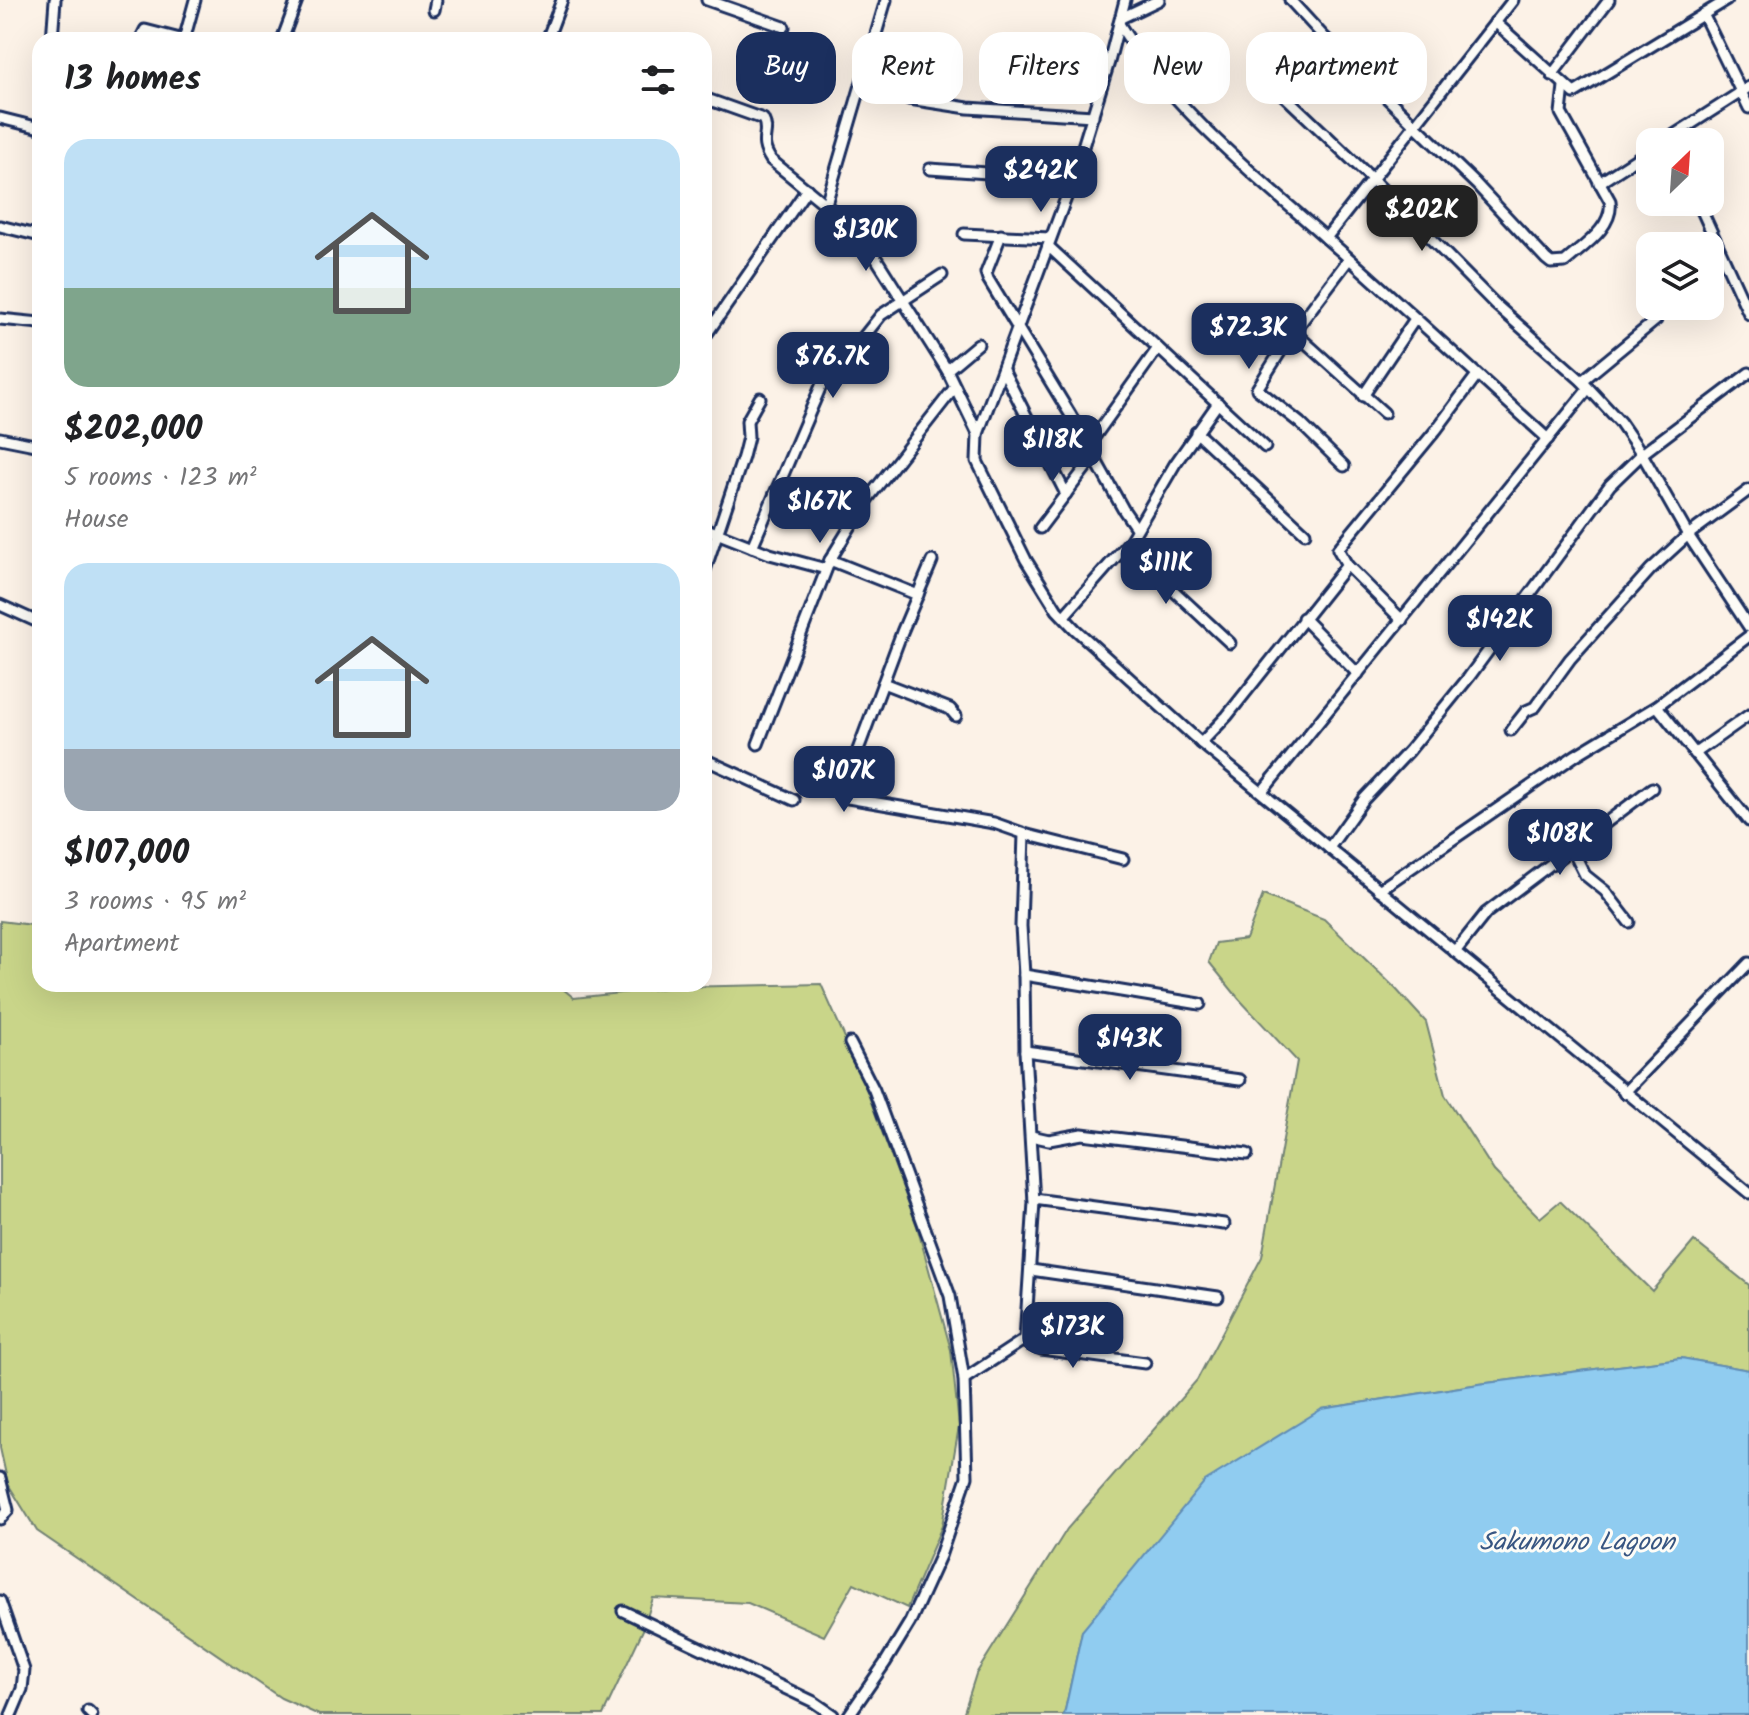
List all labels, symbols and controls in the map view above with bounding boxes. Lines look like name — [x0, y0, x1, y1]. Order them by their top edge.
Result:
chip: Buy — [736, 32, 836, 104]
chip: Rent — [852, 32, 963, 104]
chip: Filters — [979, 32, 1108, 104]
chip: New — [1124, 32, 1230, 104]
chip: Apartment — [1246, 32, 1427, 104]
text: 13 homes — [64, 53, 201, 107]
icon: filters — [636, 58, 680, 102]
north arrow — [1636, 128, 1724, 216]
map controls — [1636, 128, 1724, 320]
pin: $242K — [985, 146, 1097, 214]
text: $242K — [1003, 151, 1079, 193]
pin: $202K — [1366, 185, 1478, 253]
text: $202K — [1385, 190, 1459, 232]
icon: home — [300, 191, 444, 335]
pin: $130K — [810, 205, 922, 273]
text: $130K — [833, 210, 899, 252]
button: layers — [1636, 232, 1724, 320]
pin: $72.3K — [1184, 303, 1314, 371]
text: $72.3K — [1210, 308, 1288, 350]
pin: $76.7K — [768, 332, 898, 400]
text: $76.7K — [795, 337, 871, 379]
text: $202,000 — [64, 403, 202, 457]
pin: $118K — [997, 415, 1109, 483]
text: $118K — [1022, 420, 1084, 462]
text: 5 rooms · 123 m² — [64, 457, 257, 499]
pin: $167K — [764, 477, 876, 545]
text: $167K — [787, 482, 853, 524]
text: House — [64, 499, 128, 541]
pin: $111K — [1110, 538, 1222, 606]
text: $111K — [1139, 543, 1193, 585]
pin: $142K — [1444, 595, 1556, 663]
text: $142K — [1466, 600, 1534, 642]
icon: home — [300, 615, 444, 759]
pin: $107K — [788, 746, 900, 814]
text: $107K — [812, 751, 876, 793]
pin: $108K — [1504, 809, 1616, 877]
text: $108K — [1526, 814, 1594, 856]
text: $107,000 — [64, 827, 189, 881]
text: 3 rooms · 95 m² — [64, 881, 246, 923]
text: Apartment — [64, 923, 179, 965]
pin: $143K — [1074, 1014, 1186, 1082]
text: $143K — [1096, 1019, 1164, 1061]
pin: $173K — [1017, 1302, 1129, 1370]
text: $173K — [1040, 1307, 1106, 1349]
water label: Sakumono Lagoon — [1479, 1522, 1677, 1564]

